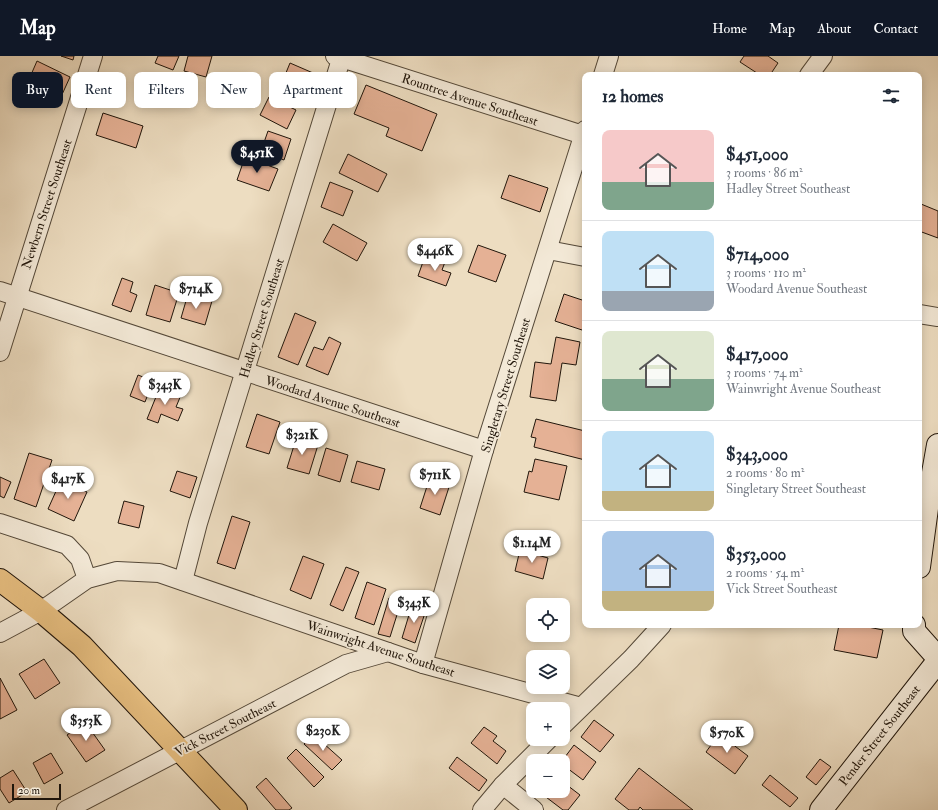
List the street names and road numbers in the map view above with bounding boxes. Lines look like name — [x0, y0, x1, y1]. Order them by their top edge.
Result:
street label: Rountree Avenue Southeast — [399, 70, 540, 130]
street label: Newbern Street Southeast — [18, 137, 76, 271]
street label: Hadley Street Southeast — [236, 257, 289, 380]
street label: Singletary Street Southeast — [478, 316, 535, 455]
street label: Woodard Avenue Southeast — [262, 372, 402, 431]
street label: Wainwright Avenue Southeast — [304, 617, 457, 680]
street label: Pender Street Southeast — [835, 682, 924, 789]
street label: Vick Street Southeast — [172, 695, 279, 760]

